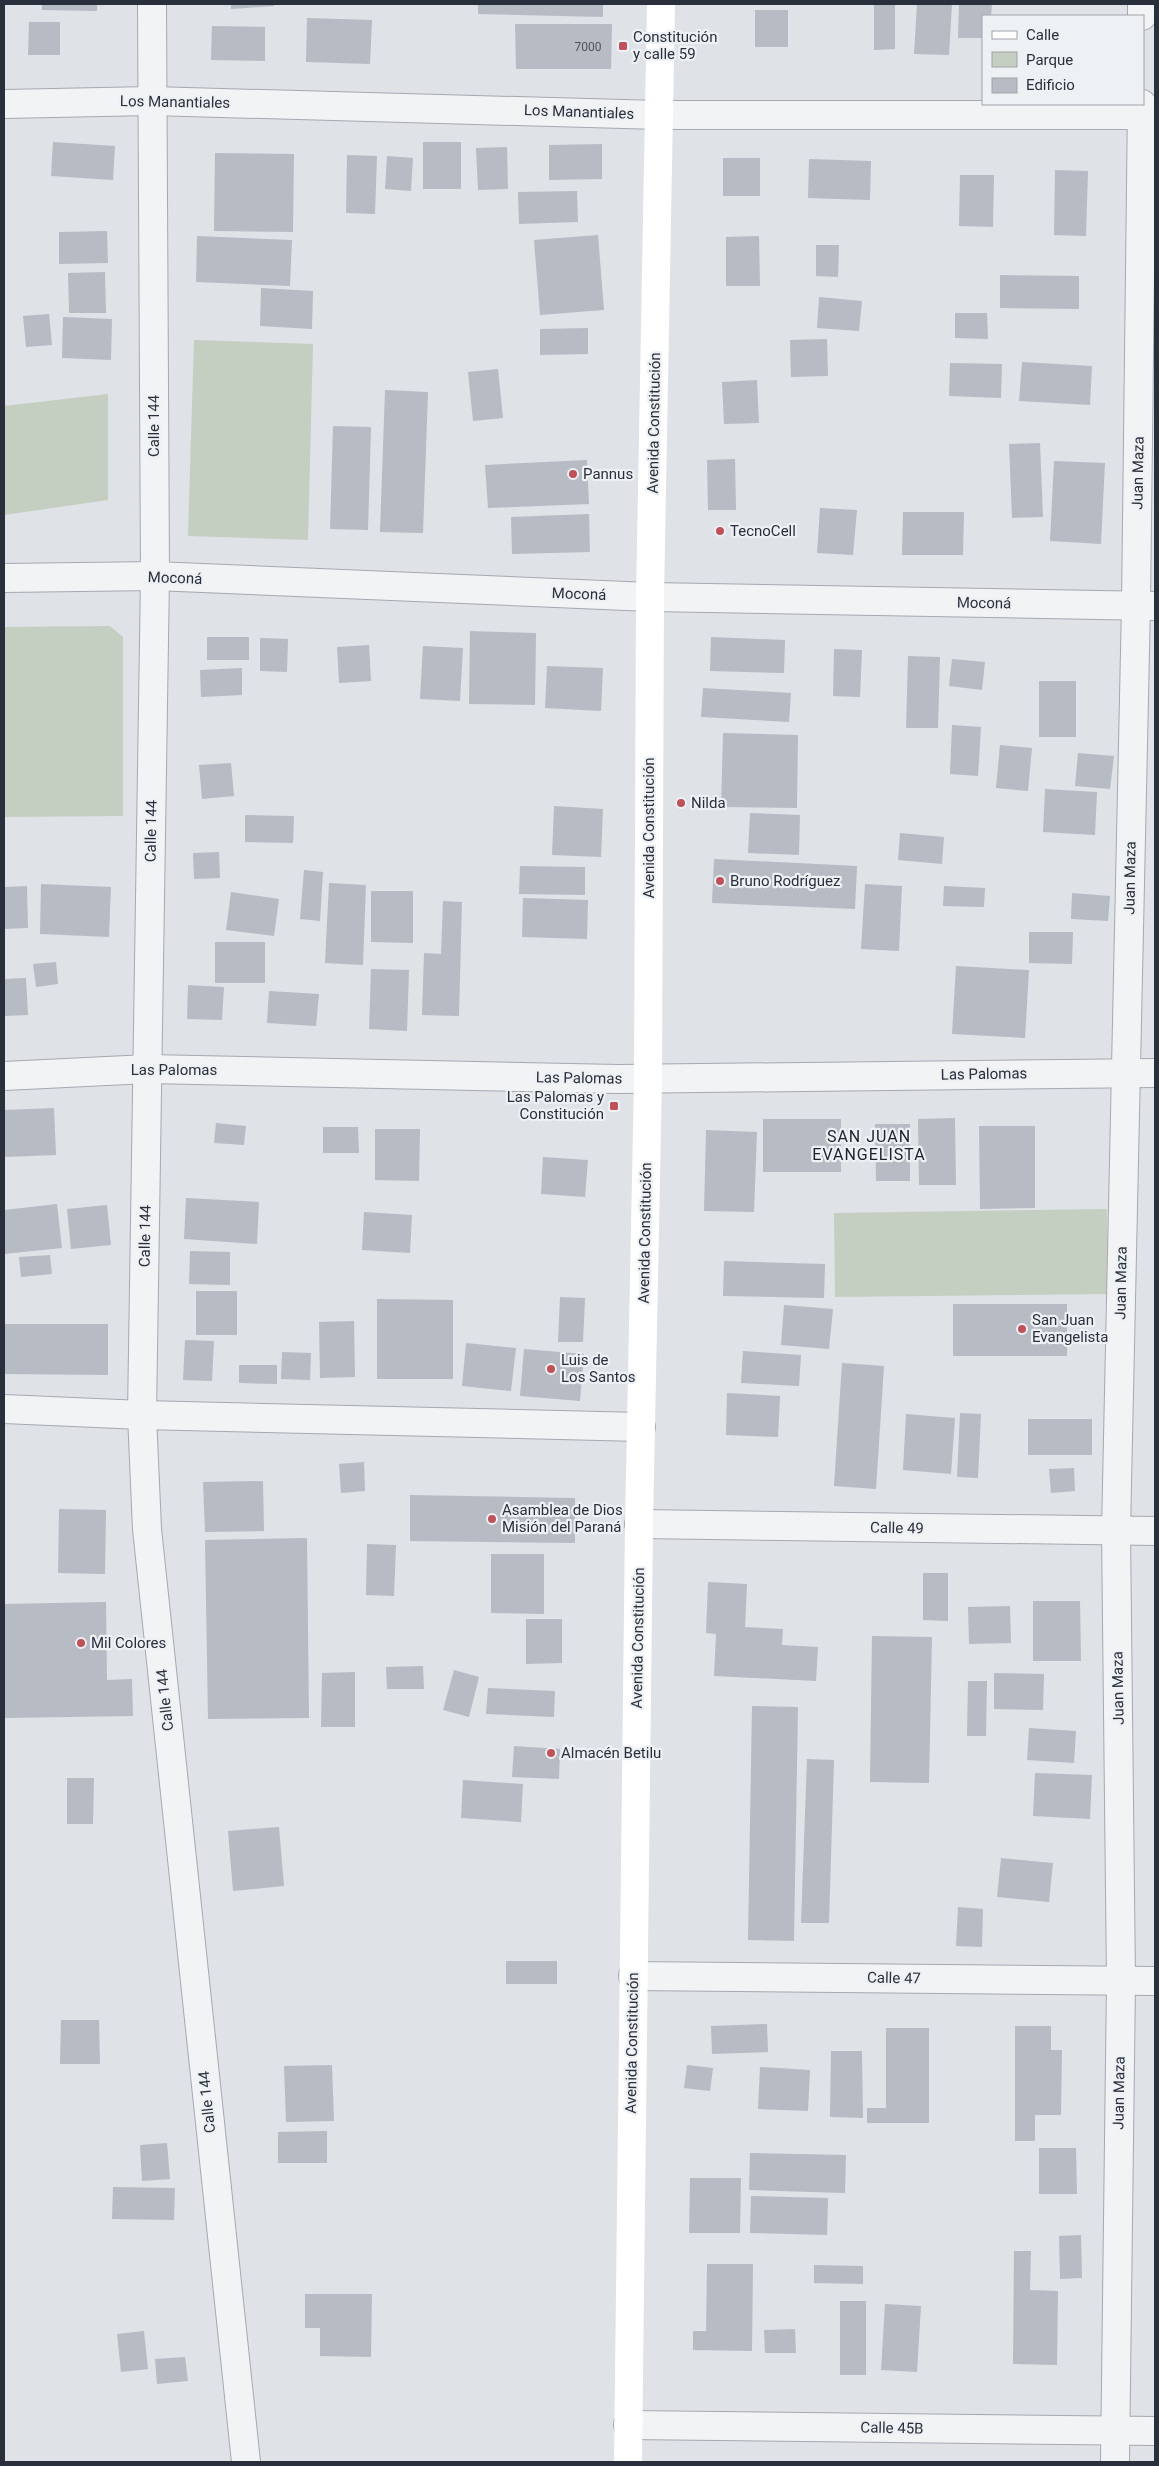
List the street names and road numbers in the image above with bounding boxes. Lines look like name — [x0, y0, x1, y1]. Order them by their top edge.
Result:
street label: Los Manantiales — [120, 92, 230, 112]
street label: Los Manantiales — [524, 101, 634, 123]
street label: Avenida Constitución — [644, 352, 664, 494]
street label: Calle 144 — [145, 394, 163, 457]
street label: Juan Maza — [1128, 436, 1148, 510]
street label: Moconá — [147, 568, 203, 588]
street label: Moconá — [551, 584, 607, 604]
street label: Moconá — [957, 594, 1011, 612]
street label: Avenida Constitución — [640, 757, 658, 899]
street label: Calle 144 — [141, 799, 161, 862]
street label: Juan Maza — [1120, 841, 1140, 915]
street label: Las Palomas — [131, 1061, 217, 1079]
street label: Las Palomas — [941, 1064, 1027, 1084]
street label: Las Palomas — [536, 1068, 622, 1088]
street label: Avenida Constitución — [635, 1162, 655, 1304]
street label: Calle 144 — [135, 1204, 155, 1267]
street label: Juan Maza — [1111, 1246, 1131, 1320]
street label: Calle 49 — [870, 1519, 924, 1537]
street label: Avenida Constitución — [628, 1567, 648, 1709]
street label: Juan Maza — [1108, 1651, 1128, 1725]
street label: Calle 144 — [153, 1668, 177, 1732]
street label: Calle 47 — [867, 1969, 921, 1987]
street label: Avenida Constitución — [622, 1972, 642, 2114]
street label: Juan Maza — [1109, 2056, 1129, 2130]
street label: Calle 144 — [195, 2070, 219, 2134]
street label: Calle 45B — [860, 2418, 924, 2438]

